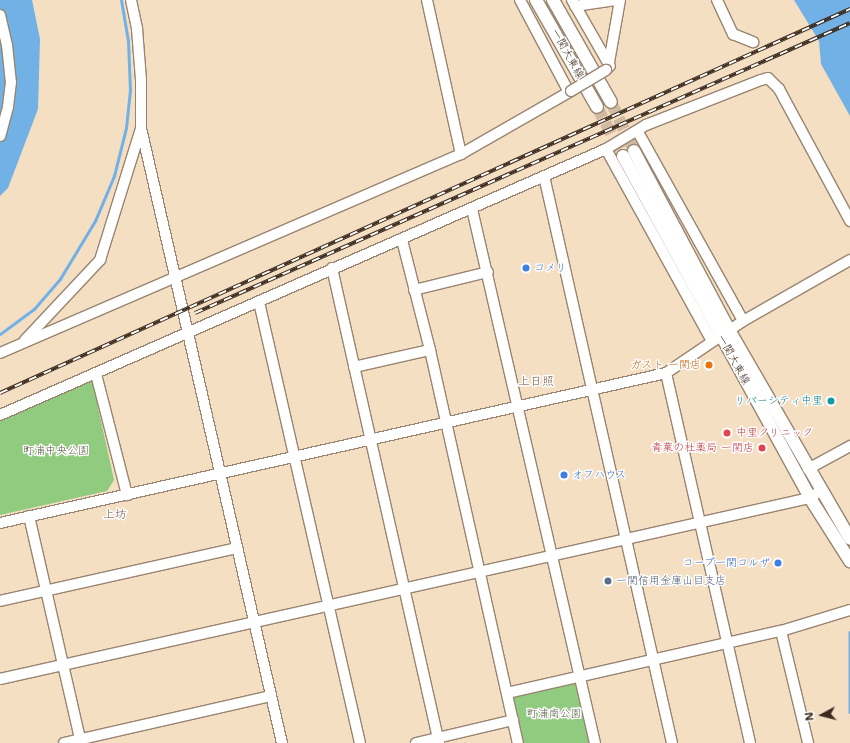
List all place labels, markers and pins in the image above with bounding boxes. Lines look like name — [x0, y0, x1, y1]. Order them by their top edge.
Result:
place label: コメリ — [534, 261, 567, 275]
marker: コメリ — [521, 263, 531, 273]
place label: ガスト 一関店 — [631, 358, 701, 372]
marker: ガスト 一関店 — [704, 360, 714, 370]
place label: リバーシティ中里 — [735, 394, 823, 408]
marker: リバーシティ中里 — [826, 396, 836, 406]
place label: 中里クリニック — [736, 426, 813, 440]
marker: 中里クリニック — [721, 427, 733, 439]
place label: 青葉の杜薬局 一関店 — [651, 441, 754, 455]
marker: 青葉の杜薬局 一関店 — [757, 443, 767, 453]
place label: オフハウス — [572, 468, 627, 482]
marker: オフハウス — [559, 470, 569, 480]
place label: コープ一関コルザ — [682, 556, 770, 570]
marker: コープ一関コルザ — [773, 558, 783, 568]
place label: 一関信用金庫山目支店 — [616, 574, 726, 588]
marker: 一関信用金庫山目支店 — [603, 576, 613, 586]

